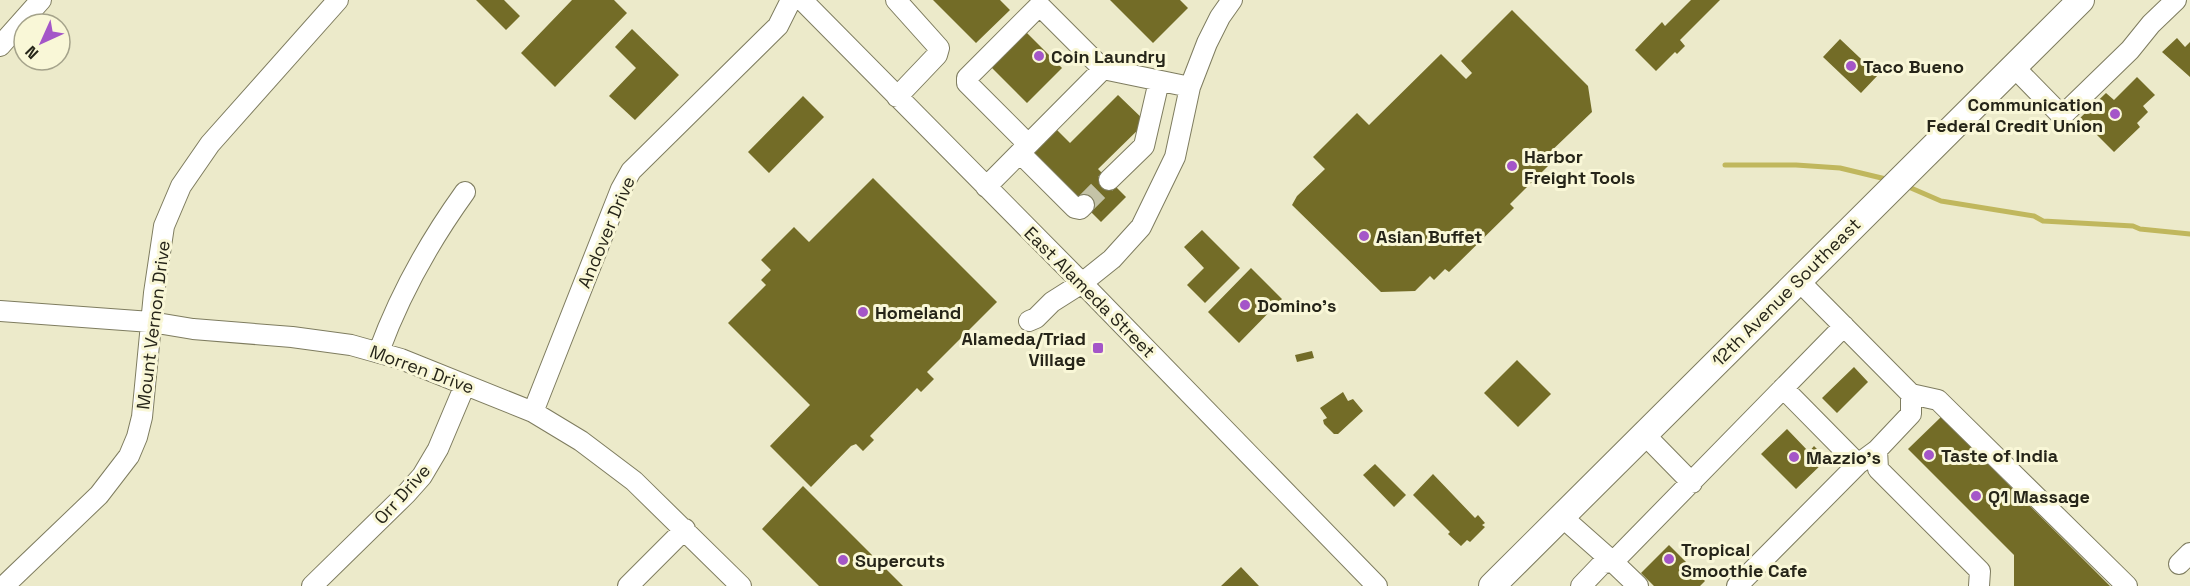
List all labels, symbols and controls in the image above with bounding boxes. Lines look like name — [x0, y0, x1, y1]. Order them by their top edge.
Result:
north arrow — [12, 12, 72, 72]
text: N — [21, 41, 43, 63]
place label: Coin Laundry — [1051, 45, 1166, 68]
marker: Coin Laundry — [1032, 49, 1046, 63]
place label: Taco Bueno — [1863, 55, 1964, 78]
marker: Taco Bueno — [1844, 59, 1858, 73]
place label: Communication Federal Credit Union — [1927, 93, 2103, 137]
marker: Communication Federal Credit Union — [2108, 107, 2122, 121]
place label: Harbor Freight Tools — [1524, 145, 1635, 189]
marker: Harbor Freight Tools — [1505, 159, 1519, 173]
street label: Andover Drive — [572, 173, 640, 291]
street label: 12th Avenue Southeast — [1707, 213, 1865, 371]
street label: East Alameda Street — [1020, 222, 1160, 362]
place label: Asian Buffet — [1376, 225, 1482, 248]
marker: Asian Buffet — [1357, 229, 1371, 243]
street label: Mount Vernon Drive — [131, 239, 175, 411]
place label: Domino's — [1257, 294, 1336, 317]
marker: Domino's — [1238, 298, 1252, 312]
place label: Homeland — [875, 301, 961, 324]
marker: Homeland — [856, 305, 870, 319]
place label: Alameda/Triad Village — [961, 327, 1086, 371]
street label: Morren Drive — [367, 339, 477, 399]
marker: Alameda/Triad Village — [1091, 341, 1105, 355]
place label: Taste of India — [1941, 444, 2059, 467]
place label: Mazzio's — [1806, 446, 1881, 469]
marker: Taste of India — [1922, 448, 1936, 462]
marker: Mazzio's — [1787, 450, 1801, 464]
street label: Orr Drive — [369, 459, 435, 529]
place label: Q1 Massage — [1988, 485, 2090, 508]
marker: Q1 Massage — [1969, 489, 1983, 503]
place label: Tropical Smoothie Cafe — [1681, 538, 1807, 582]
place label: Supercuts — [855, 549, 945, 572]
marker: Tropical Smoothie Cafe — [1662, 552, 1676, 566]
marker: Supercuts — [836, 553, 850, 567]

